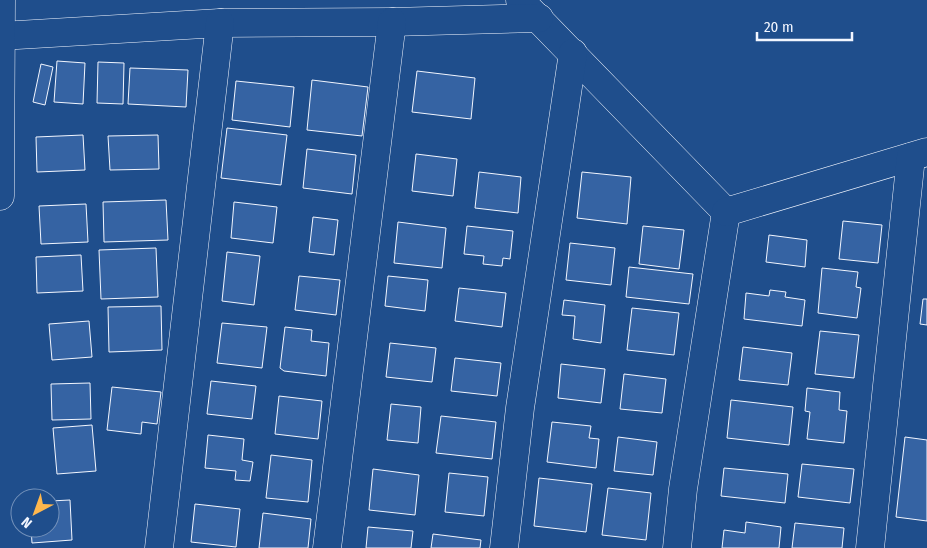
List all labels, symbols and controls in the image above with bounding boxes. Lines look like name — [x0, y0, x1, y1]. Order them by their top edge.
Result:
scale bar — [757, 10, 852, 42]
text: 20 m — [764, 18, 794, 36]
north arrow — [10, 488, 60, 538]
text: N — [18, 513, 36, 532]

